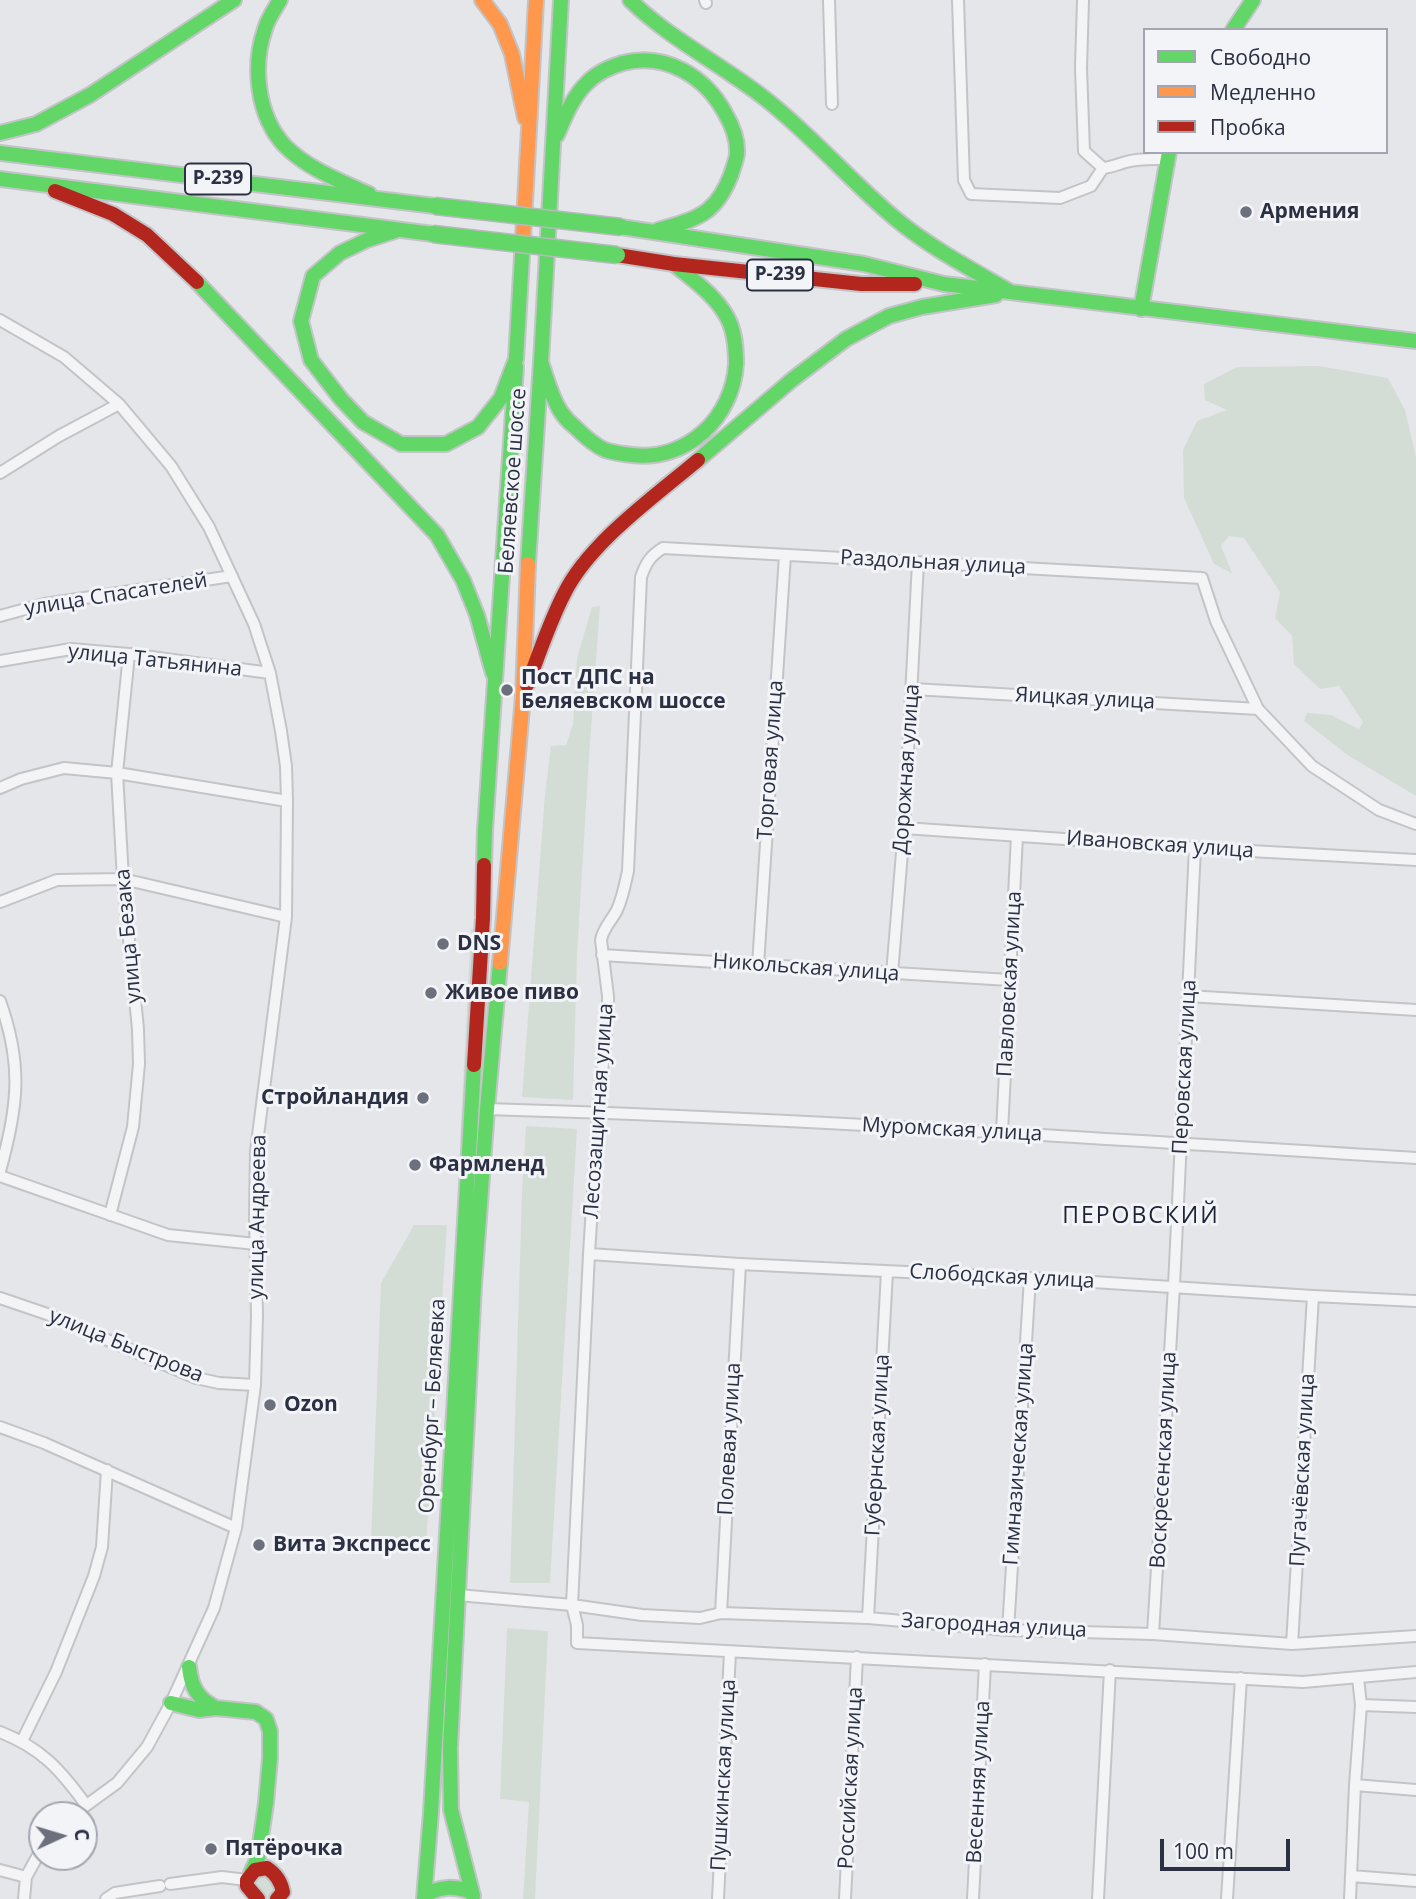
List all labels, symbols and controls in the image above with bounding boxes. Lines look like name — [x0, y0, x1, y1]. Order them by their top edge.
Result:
legend — [1143, 28, 1388, 154]
text: Свободно — [1210, 43, 1311, 71]
text: Медленно — [1210, 78, 1316, 106]
text: Пробка — [1210, 113, 1286, 141]
road number: Р-239 — [185, 164, 251, 195]
place label: Армения — [1260, 199, 1359, 225]
marker: Армения — [1238, 204, 1254, 220]
road number: Р-239 — [747, 260, 813, 290]
street label: Беляевское шоссе — [494, 387, 532, 575]
street label: Раздольная улица — [839, 546, 1027, 580]
street label: улица Спасателей — [23, 568, 209, 622]
street label: улица Татьянина — [67, 639, 243, 683]
place label: Пост ДПС на Беляевском шоссе — [521, 665, 726, 715]
street label: Торговая улица — [753, 679, 789, 841]
marker: Пост ДПС на Беляевском шоссе — [499, 682, 515, 698]
street label: Дорожная улица — [888, 683, 926, 855]
street label: Яицкая улица — [1014, 683, 1156, 715]
street label: Ивановская улица — [1065, 826, 1255, 864]
street label: улица Безака — [111, 868, 147, 1004]
street label: Павловская улица — [993, 890, 1027, 1078]
place label: DNS — [457, 931, 501, 957]
marker: DNS — [435, 936, 451, 952]
street label: Никольская улица — [712, 949, 900, 987]
street label: Перовская улица — [1168, 979, 1202, 1155]
place label: Живое пиво — [445, 980, 579, 1006]
marker: Живое пиво — [423, 985, 439, 1001]
street label: Лесозащитная улица — [579, 1002, 619, 1220]
place label: Стройландия — [261, 1085, 409, 1111]
marker: Стройландия — [415, 1090, 431, 1106]
street label: Муромская улица — [861, 1113, 1043, 1147]
street label: улица Андреева — [244, 1134, 272, 1300]
place label: Фармленд — [429, 1152, 545, 1178]
marker: Фармленд — [407, 1157, 423, 1173]
district label: ПЕРОВСКИЙ — [1063, 1202, 1219, 1230]
street label: Слободская улица — [909, 1260, 1095, 1294]
street label: Оренбург – Беляевка — [415, 1298, 451, 1514]
street label: улица Быстрова — [45, 1304, 207, 1388]
street label: Гимназическая улица — [999, 1342, 1039, 1566]
street label: Воскресенская улица — [1146, 1351, 1182, 1569]
street label: Губернская улица — [861, 1353, 895, 1537]
street label: Полевая улица — [713, 1362, 747, 1516]
street label: Пугачёвская улица — [1285, 1373, 1321, 1567]
place label: Ozon — [284, 1392, 338, 1418]
marker: Ozon — [262, 1397, 278, 1413]
place label: Вита Экспресс — [273, 1532, 431, 1558]
marker: Вита Экспресс — [251, 1537, 267, 1553]
street label: Загородная улица — [901, 1609, 1087, 1643]
street label: Пушкинская улица — [706, 1678, 742, 1872]
street label: Российская улица — [834, 1686, 868, 1870]
street label: Весенняя улица — [962, 1700, 996, 1864]
north arrow — [28, 1801, 98, 1871]
scale bar — [1164, 1826, 1294, 1870]
text: С — [69, 1828, 95, 1842]
place label: Пятёрочка — [225, 1836, 343, 1862]
text: 100 m — [1173, 1837, 1234, 1865]
marker: Пятёрочка — [203, 1841, 219, 1857]

